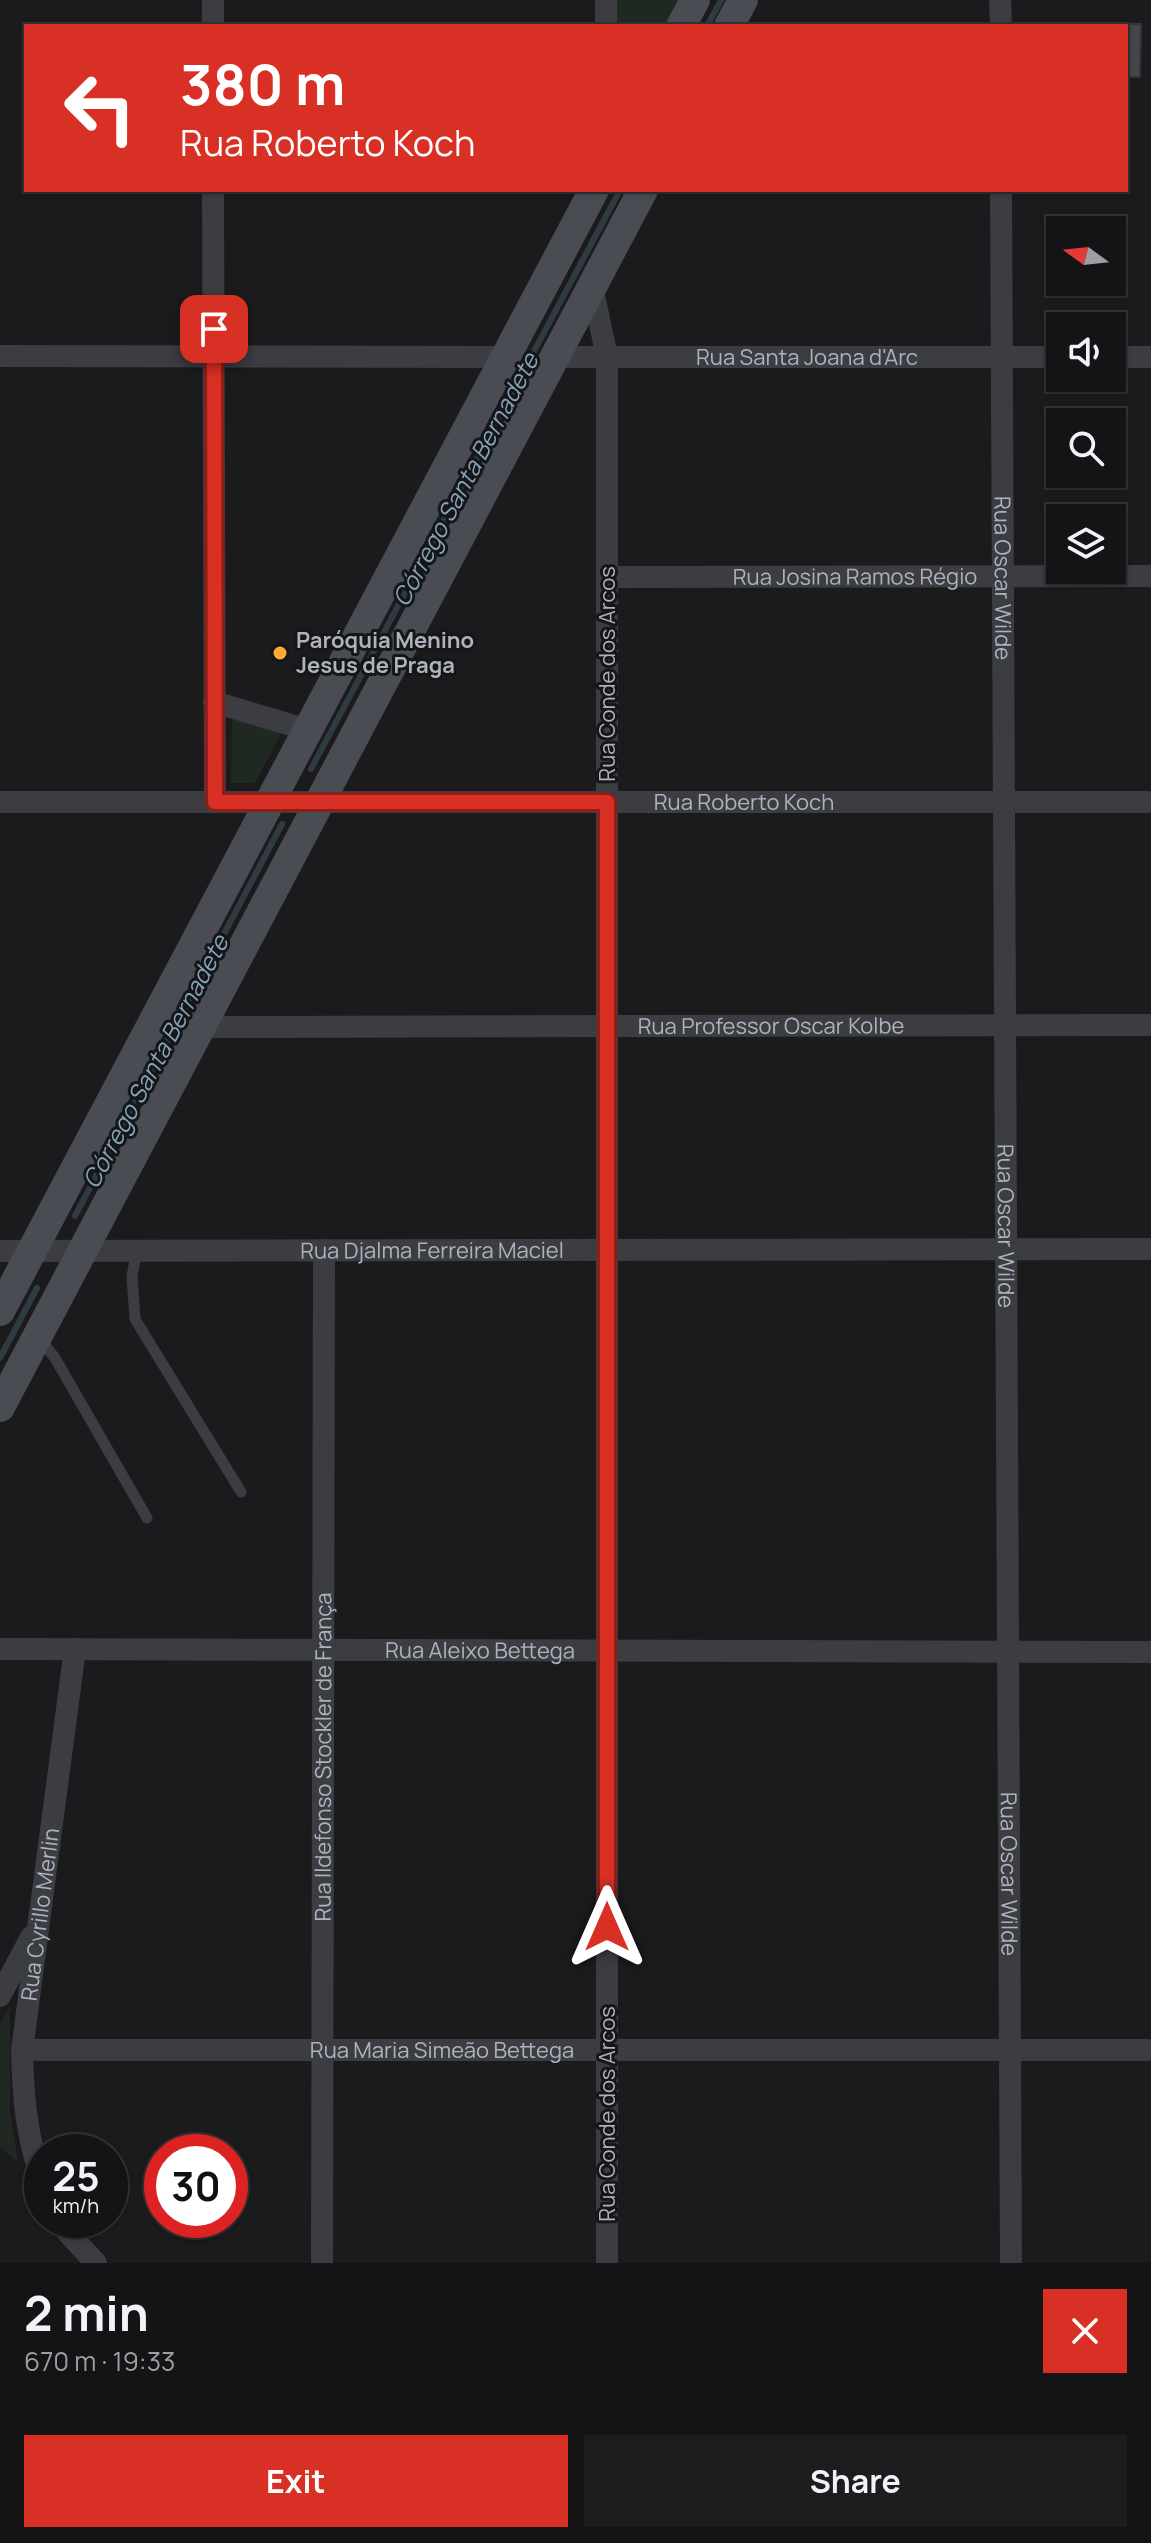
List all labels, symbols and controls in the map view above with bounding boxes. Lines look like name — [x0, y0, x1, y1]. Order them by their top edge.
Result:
text: 380 m — [180, 45, 345, 122]
icon: left — [48, 56, 152, 160]
text: Rua Roberto Koch — [180, 118, 475, 167]
north arrow — [1046, 216, 1126, 296]
map controls — [1046, 216, 1126, 584]
pin — [180, 295, 248, 363]
icon: arrive — [192, 307, 236, 351]
button: sound — [1046, 312, 1126, 392]
street label: Rua Santa Joana d'Arc — [696, 342, 918, 372]
water label: Córrego Santa Bernadete — [384, 345, 546, 612]
button: search — [1046, 408, 1126, 488]
street label: Rua Oscar Wilde — [987, 496, 1018, 660]
button: layers — [1046, 504, 1126, 584]
street label: Rua Josina Ramos Régio — [733, 561, 977, 592]
street label: Rua Conde dos Arcos — [592, 566, 622, 782]
place label: Paróquia Menino Jesus de Praga — [296, 625, 474, 680]
marker: Paróquia Menino Jesus de Praga — [271, 644, 289, 662]
street label: Rua Roberto Koch — [654, 787, 834, 817]
water label: Córrego Santa Bernadete — [74, 927, 236, 1194]
street label: Rua Professor Oscar Kolbe — [638, 1011, 905, 1041]
street label: Rua Oscar Wilde — [991, 1144, 1021, 1308]
street label: Rua Djalma Ferreira Maciel — [300, 1235, 564, 1265]
street label: Rua Ildefonso Stockler de França — [308, 1592, 338, 1922]
street label: Rua Aleixo Bettega — [385, 1635, 575, 1665]
street label: Rua Oscar Wilde — [994, 1792, 1025, 1956]
street label: Rua Cyrillo Merlin — [14, 1826, 66, 2003]
position arrow — [565, 1885, 649, 1969]
street label: Rua Conde dos Arcos — [592, 2006, 622, 2222]
street label: Rua Maria Simeão Bettega — [310, 2035, 574, 2065]
speed limit sign: 30 — [144, 2134, 248, 2238]
text: 25 — [52, 2148, 100, 2203]
text: km/h — [53, 2192, 99, 2219]
text: 2 min — [24, 2280, 149, 2345]
button: close — [1043, 2289, 1127, 2373]
text: 670 m · 19:33 — [24, 2343, 175, 2379]
button: Exit — [24, 2435, 568, 2527]
button: Share — [584, 2435, 1127, 2527]

